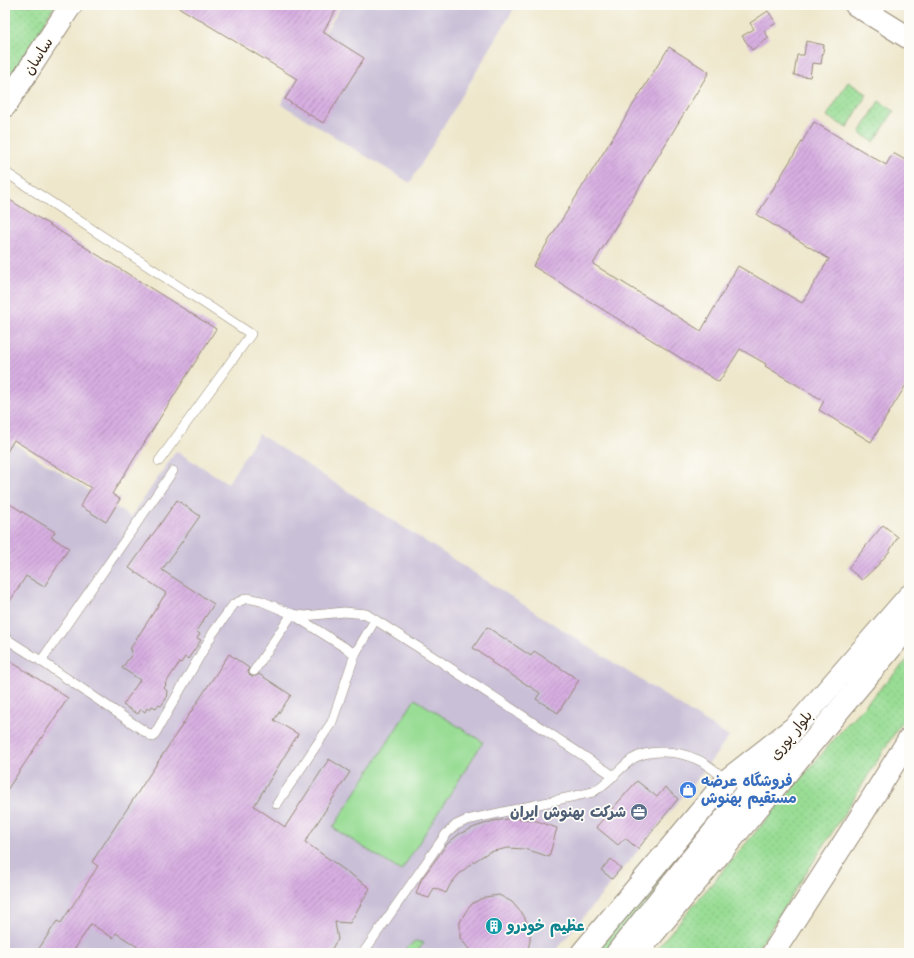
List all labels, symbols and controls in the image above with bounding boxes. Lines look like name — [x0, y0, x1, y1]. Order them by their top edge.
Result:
street label: ساسان — [19, 34, 57, 78]
street label: بلوار پوری — [766, 707, 817, 764]
place label: فروشگاه عرضه مستقیم بهنوش — [701, 771, 797, 809]
shop icon: فروشگاه عرضه مستقیم بهنوش — [678, 780, 698, 800]
office icon: شرکت بهنوش ایران — [629, 802, 649, 822]
place label: شرکت بهنوش ایران — [510, 803, 626, 822]
building icon: عظیم خودرو — [484, 916, 504, 936]
place label: عظیم خودرو — [506, 917, 584, 937]

